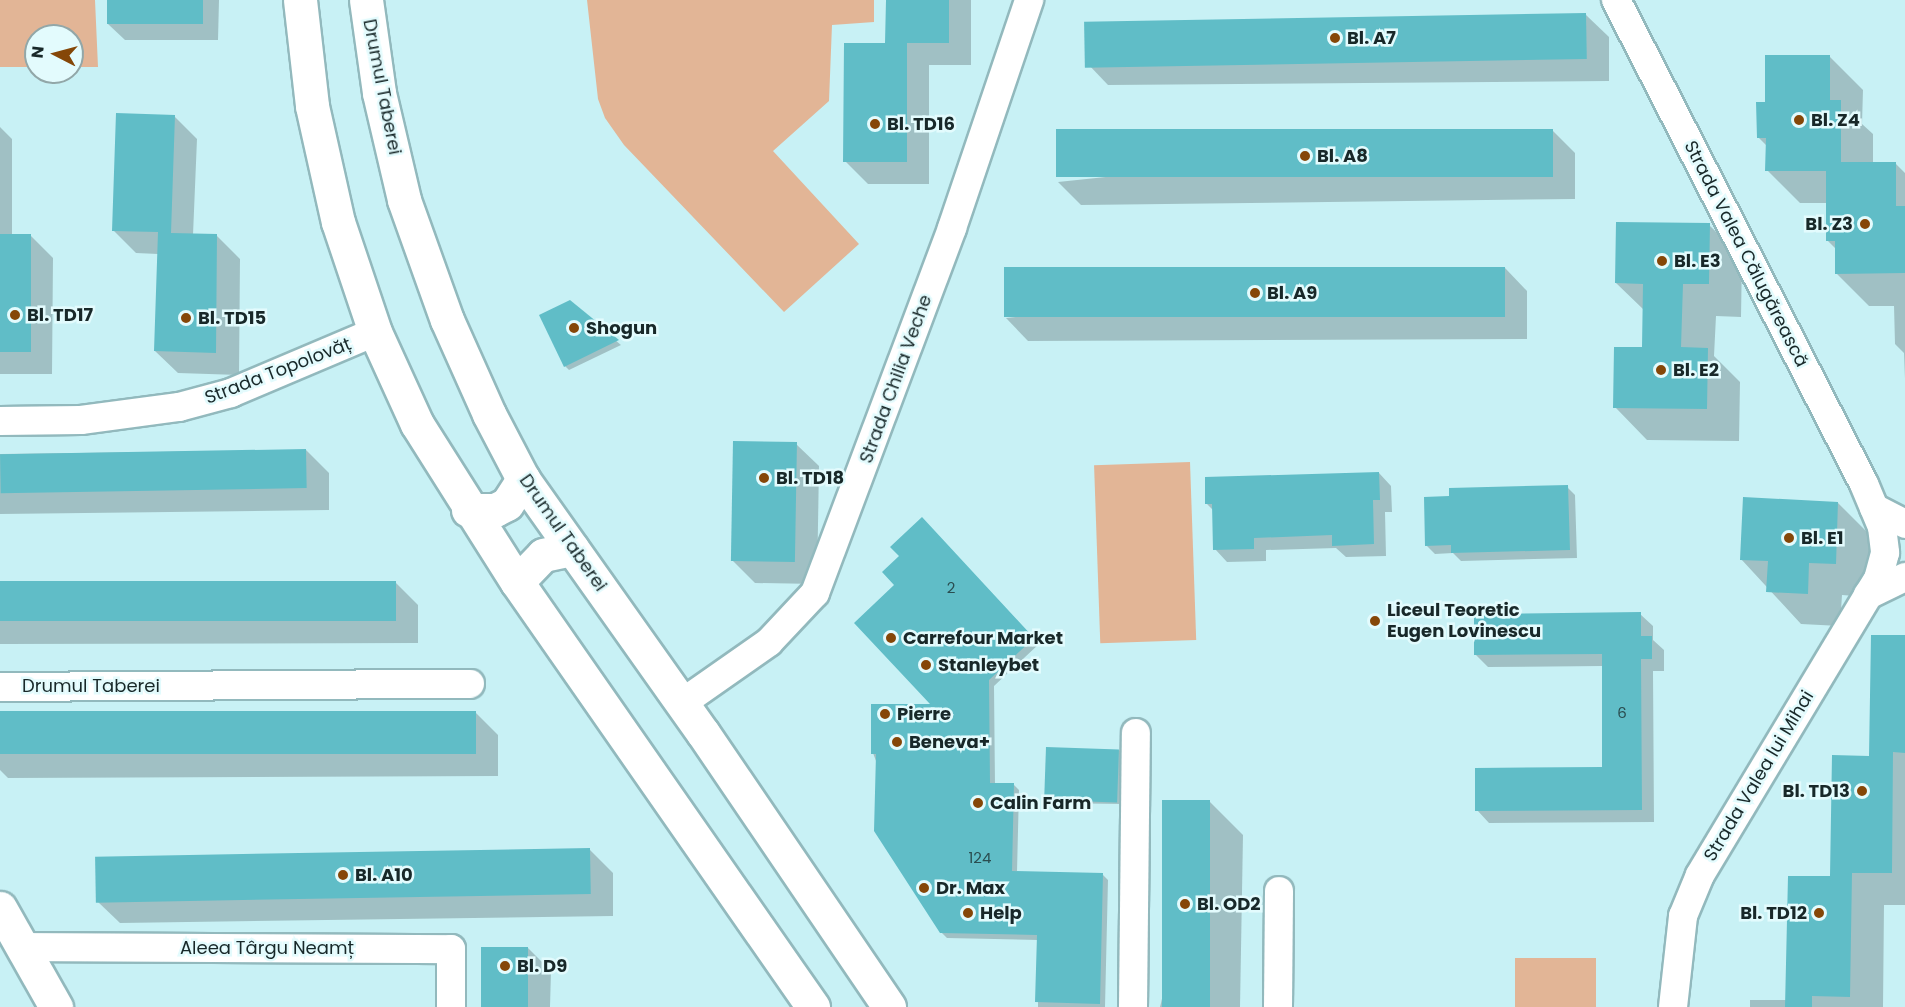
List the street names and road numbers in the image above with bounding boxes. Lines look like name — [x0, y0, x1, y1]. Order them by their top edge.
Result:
street label: Drumul Taberei — [358, 17, 406, 157]
street label: Strada Valea Călugărească — [1679, 137, 1813, 371]
street label: Strada Chilia Veche — [855, 292, 937, 466]
street label: Strada Topolovăț — [202, 333, 354, 409]
street label: Drumul Taberei — [515, 470, 611, 596]
street label: Drumul Taberei — [22, 675, 160, 697]
street label: Strada Valea lui Mihai — [1699, 687, 1819, 865]
street label: Aleea Târgu Neamț — [180, 937, 354, 959]

